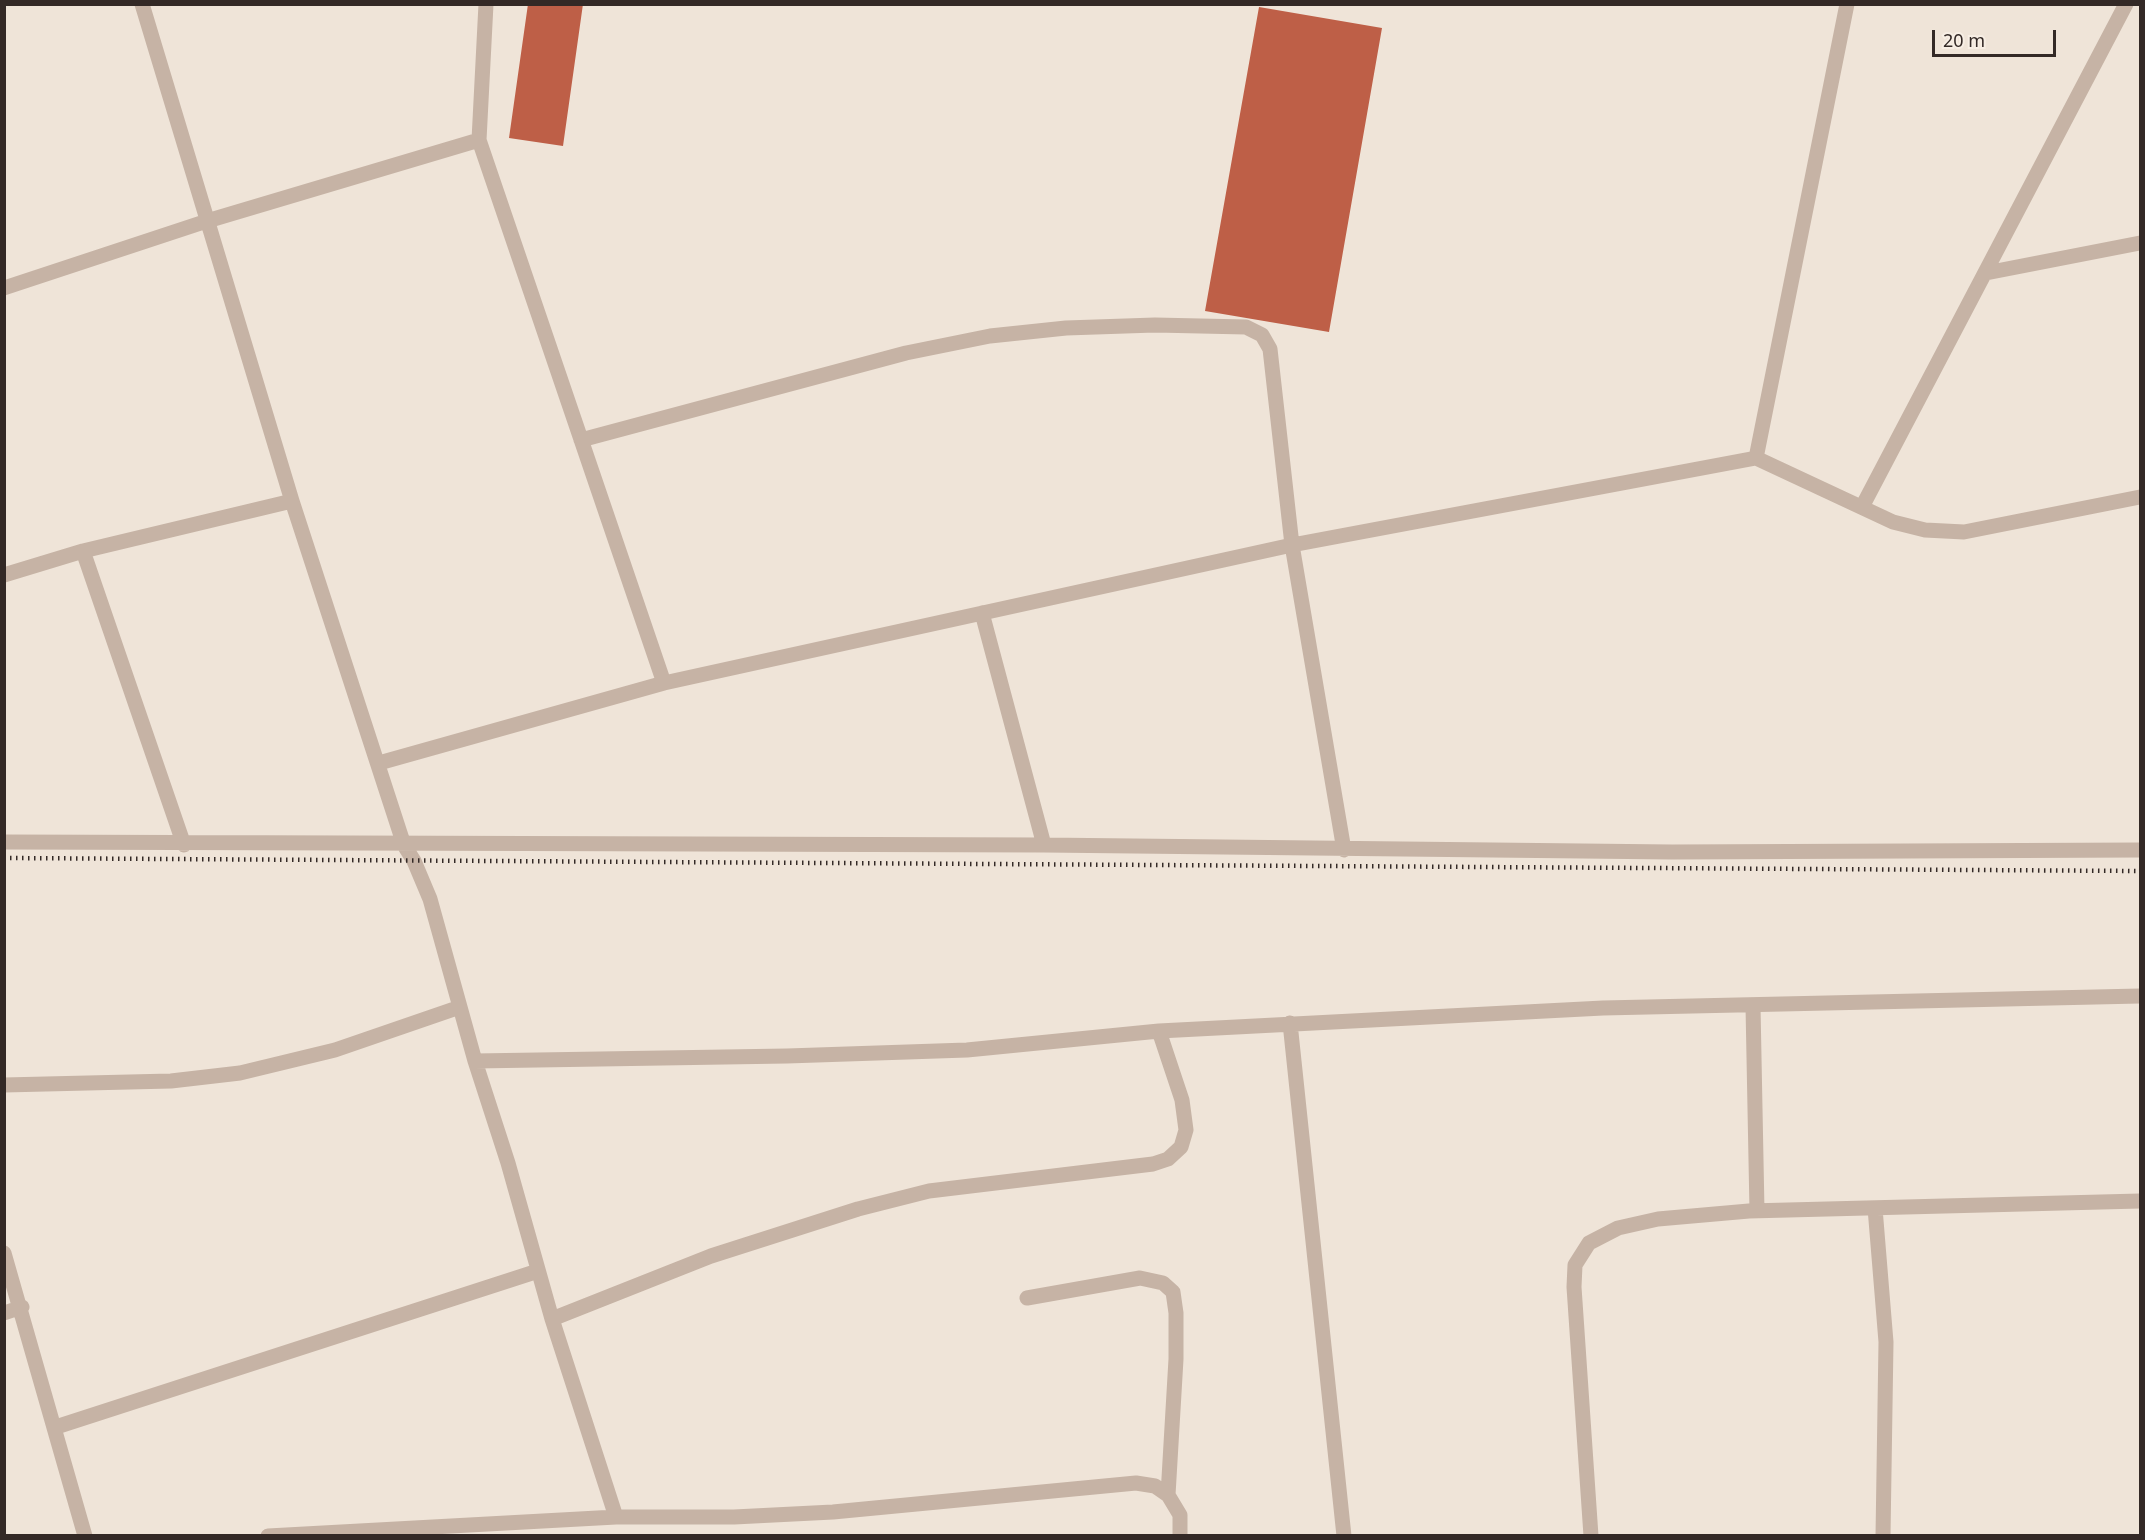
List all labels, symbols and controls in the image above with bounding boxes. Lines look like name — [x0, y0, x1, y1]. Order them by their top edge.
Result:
scale bar — [1935, 18, 2060, 56]
text: 20 m — [1943, 28, 1985, 52]

